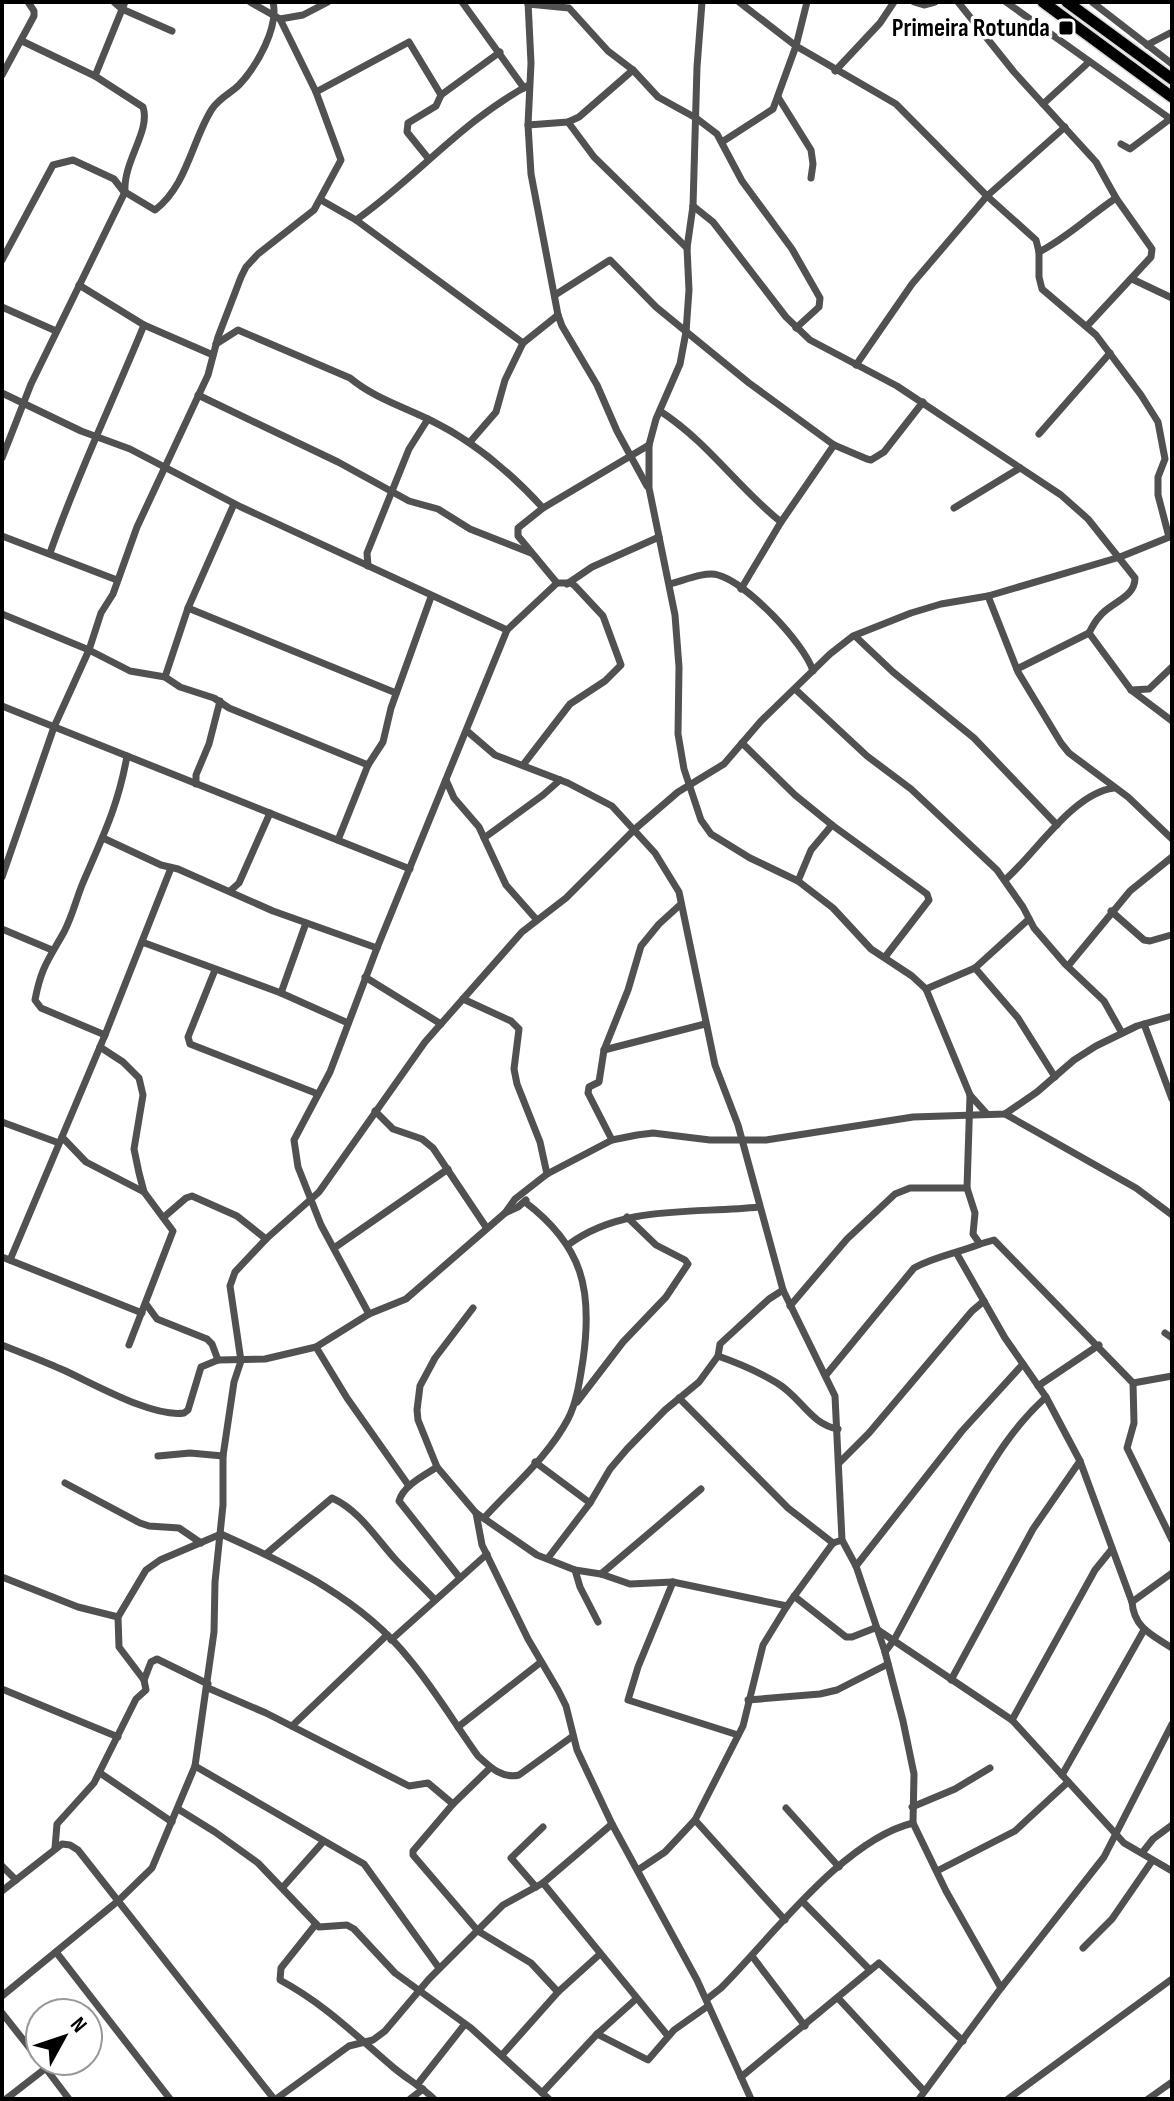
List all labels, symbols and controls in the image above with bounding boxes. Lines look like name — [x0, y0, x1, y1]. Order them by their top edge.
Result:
place label: Primeira Rotunda — [892, 13, 1050, 44]
marker: Primeira Rotunda — [1057, 19, 1075, 37]
north arrow — [24, 1997, 104, 2077]
text: N — [64, 2012, 92, 2038]

